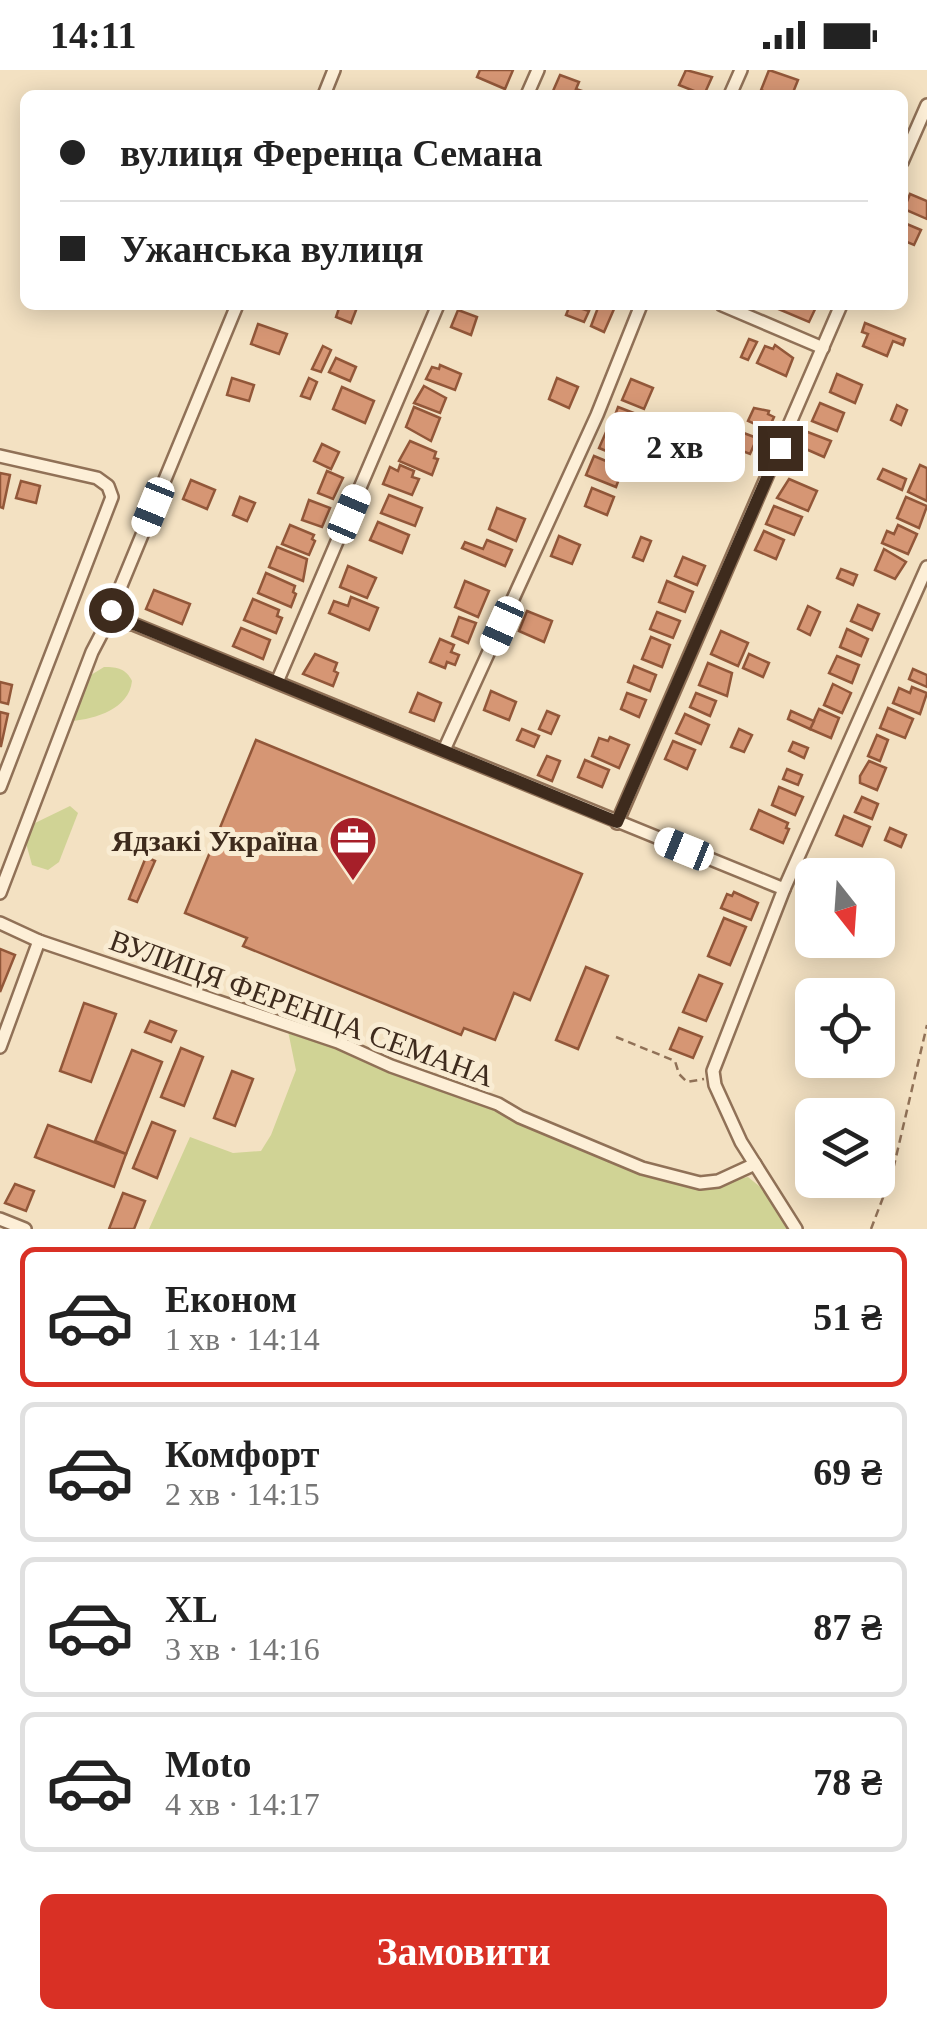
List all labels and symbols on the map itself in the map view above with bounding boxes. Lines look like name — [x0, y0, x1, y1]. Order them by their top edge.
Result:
callout: 2 хв — [605, 413, 745, 483]
route end — [758, 426, 803, 471]
car — [128, 474, 178, 540]
car — [323, 481, 375, 547]
route start — [89, 588, 134, 633]
car — [476, 592, 528, 660]
office icon: Ядзакі Україна — [327, 814, 379, 882]
place label: Ядзакі Україна — [111, 824, 318, 857]
car — [651, 824, 717, 874]
north arrow — [795, 858, 895, 958]
street label: ВУЛИЦЯ ФЕРЕНЦА СЕМАНА — [106, 923, 499, 1093]

